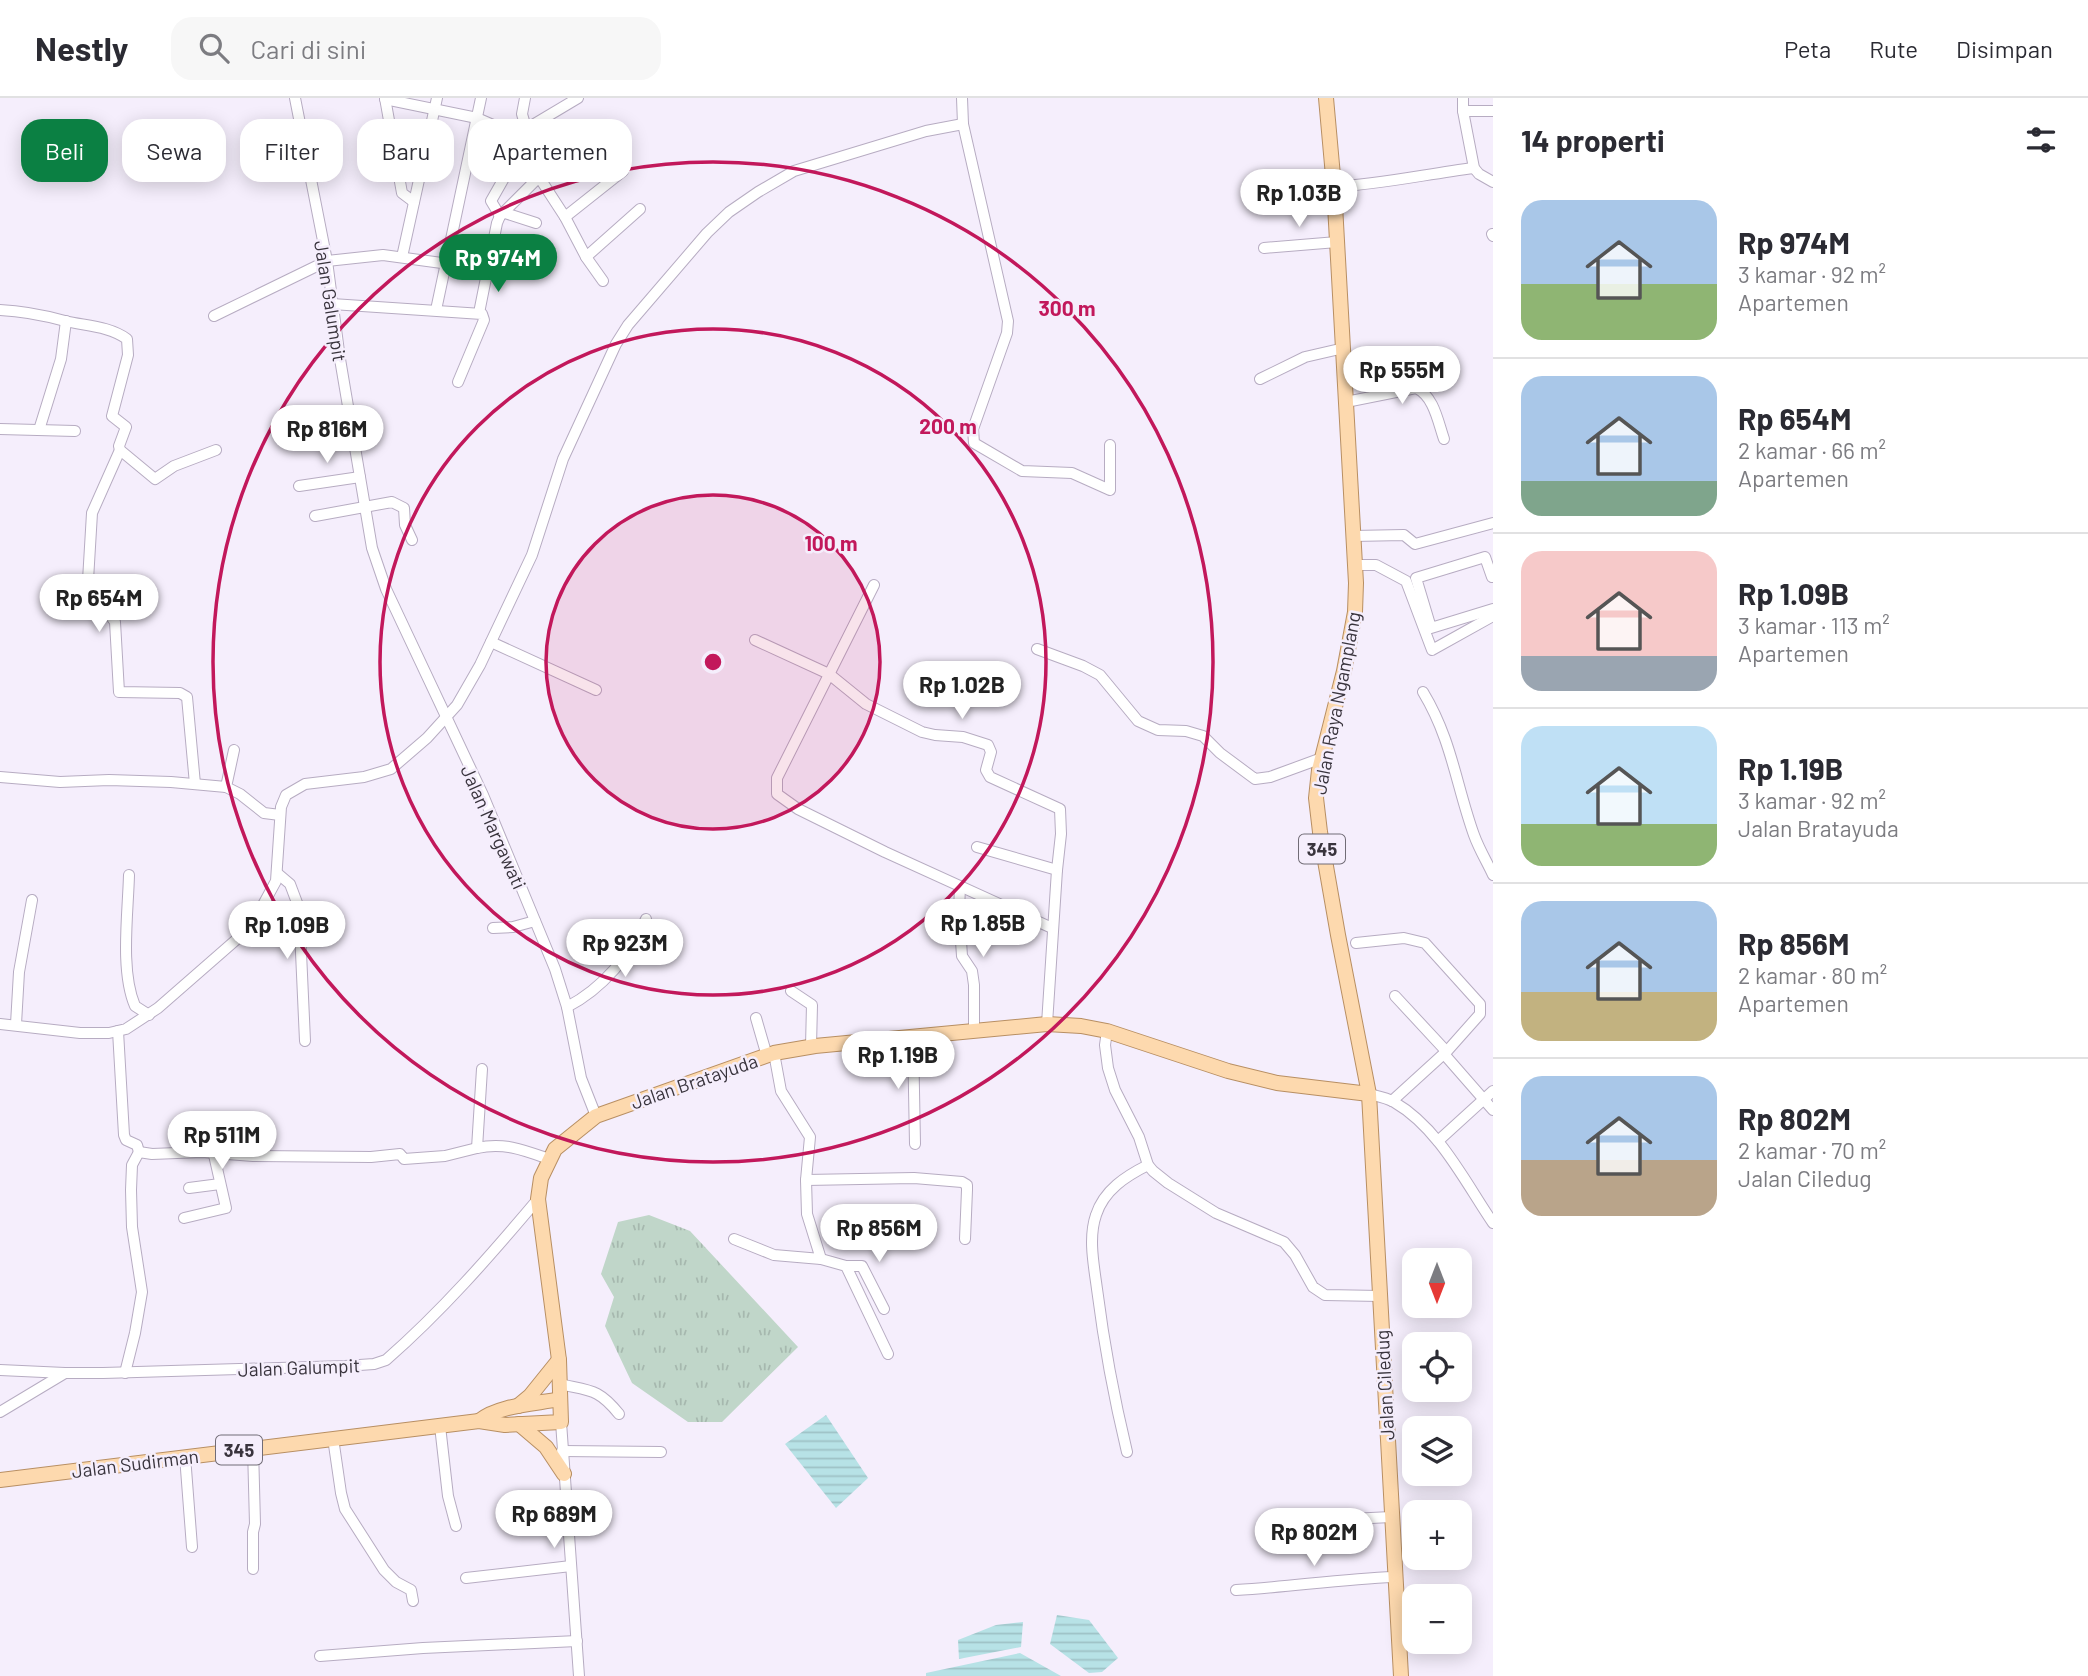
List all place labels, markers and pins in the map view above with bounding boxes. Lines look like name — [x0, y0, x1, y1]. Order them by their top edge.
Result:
pin: Rp 1.03B — [1227, 170, 1371, 229]
pin: Rp 974M — [433, 234, 563, 294]
pin: Rp 555M — [1337, 346, 1467, 406]
pin: Rp 816M — [262, 406, 392, 465]
pin: Rp 654M — [34, 574, 164, 634]
centre of rings — [701, 650, 725, 674]
pin: Rp 1.02B — [890, 662, 1034, 721]
pin: Rp 1.85B — [911, 900, 1055, 959]
pin: Rp 1.09B — [215, 902, 359, 961]
pin: Rp 923M — [560, 920, 690, 979]
pin: Rp 1.19B — [826, 1032, 970, 1091]
pin: Rp 511M — [157, 1112, 287, 1171]
pin: Rp 856M — [814, 1204, 944, 1264]
pin: Rp 689M — [489, 1490, 619, 1550]
pin: Rp 802M — [1249, 1508, 1379, 1568]

